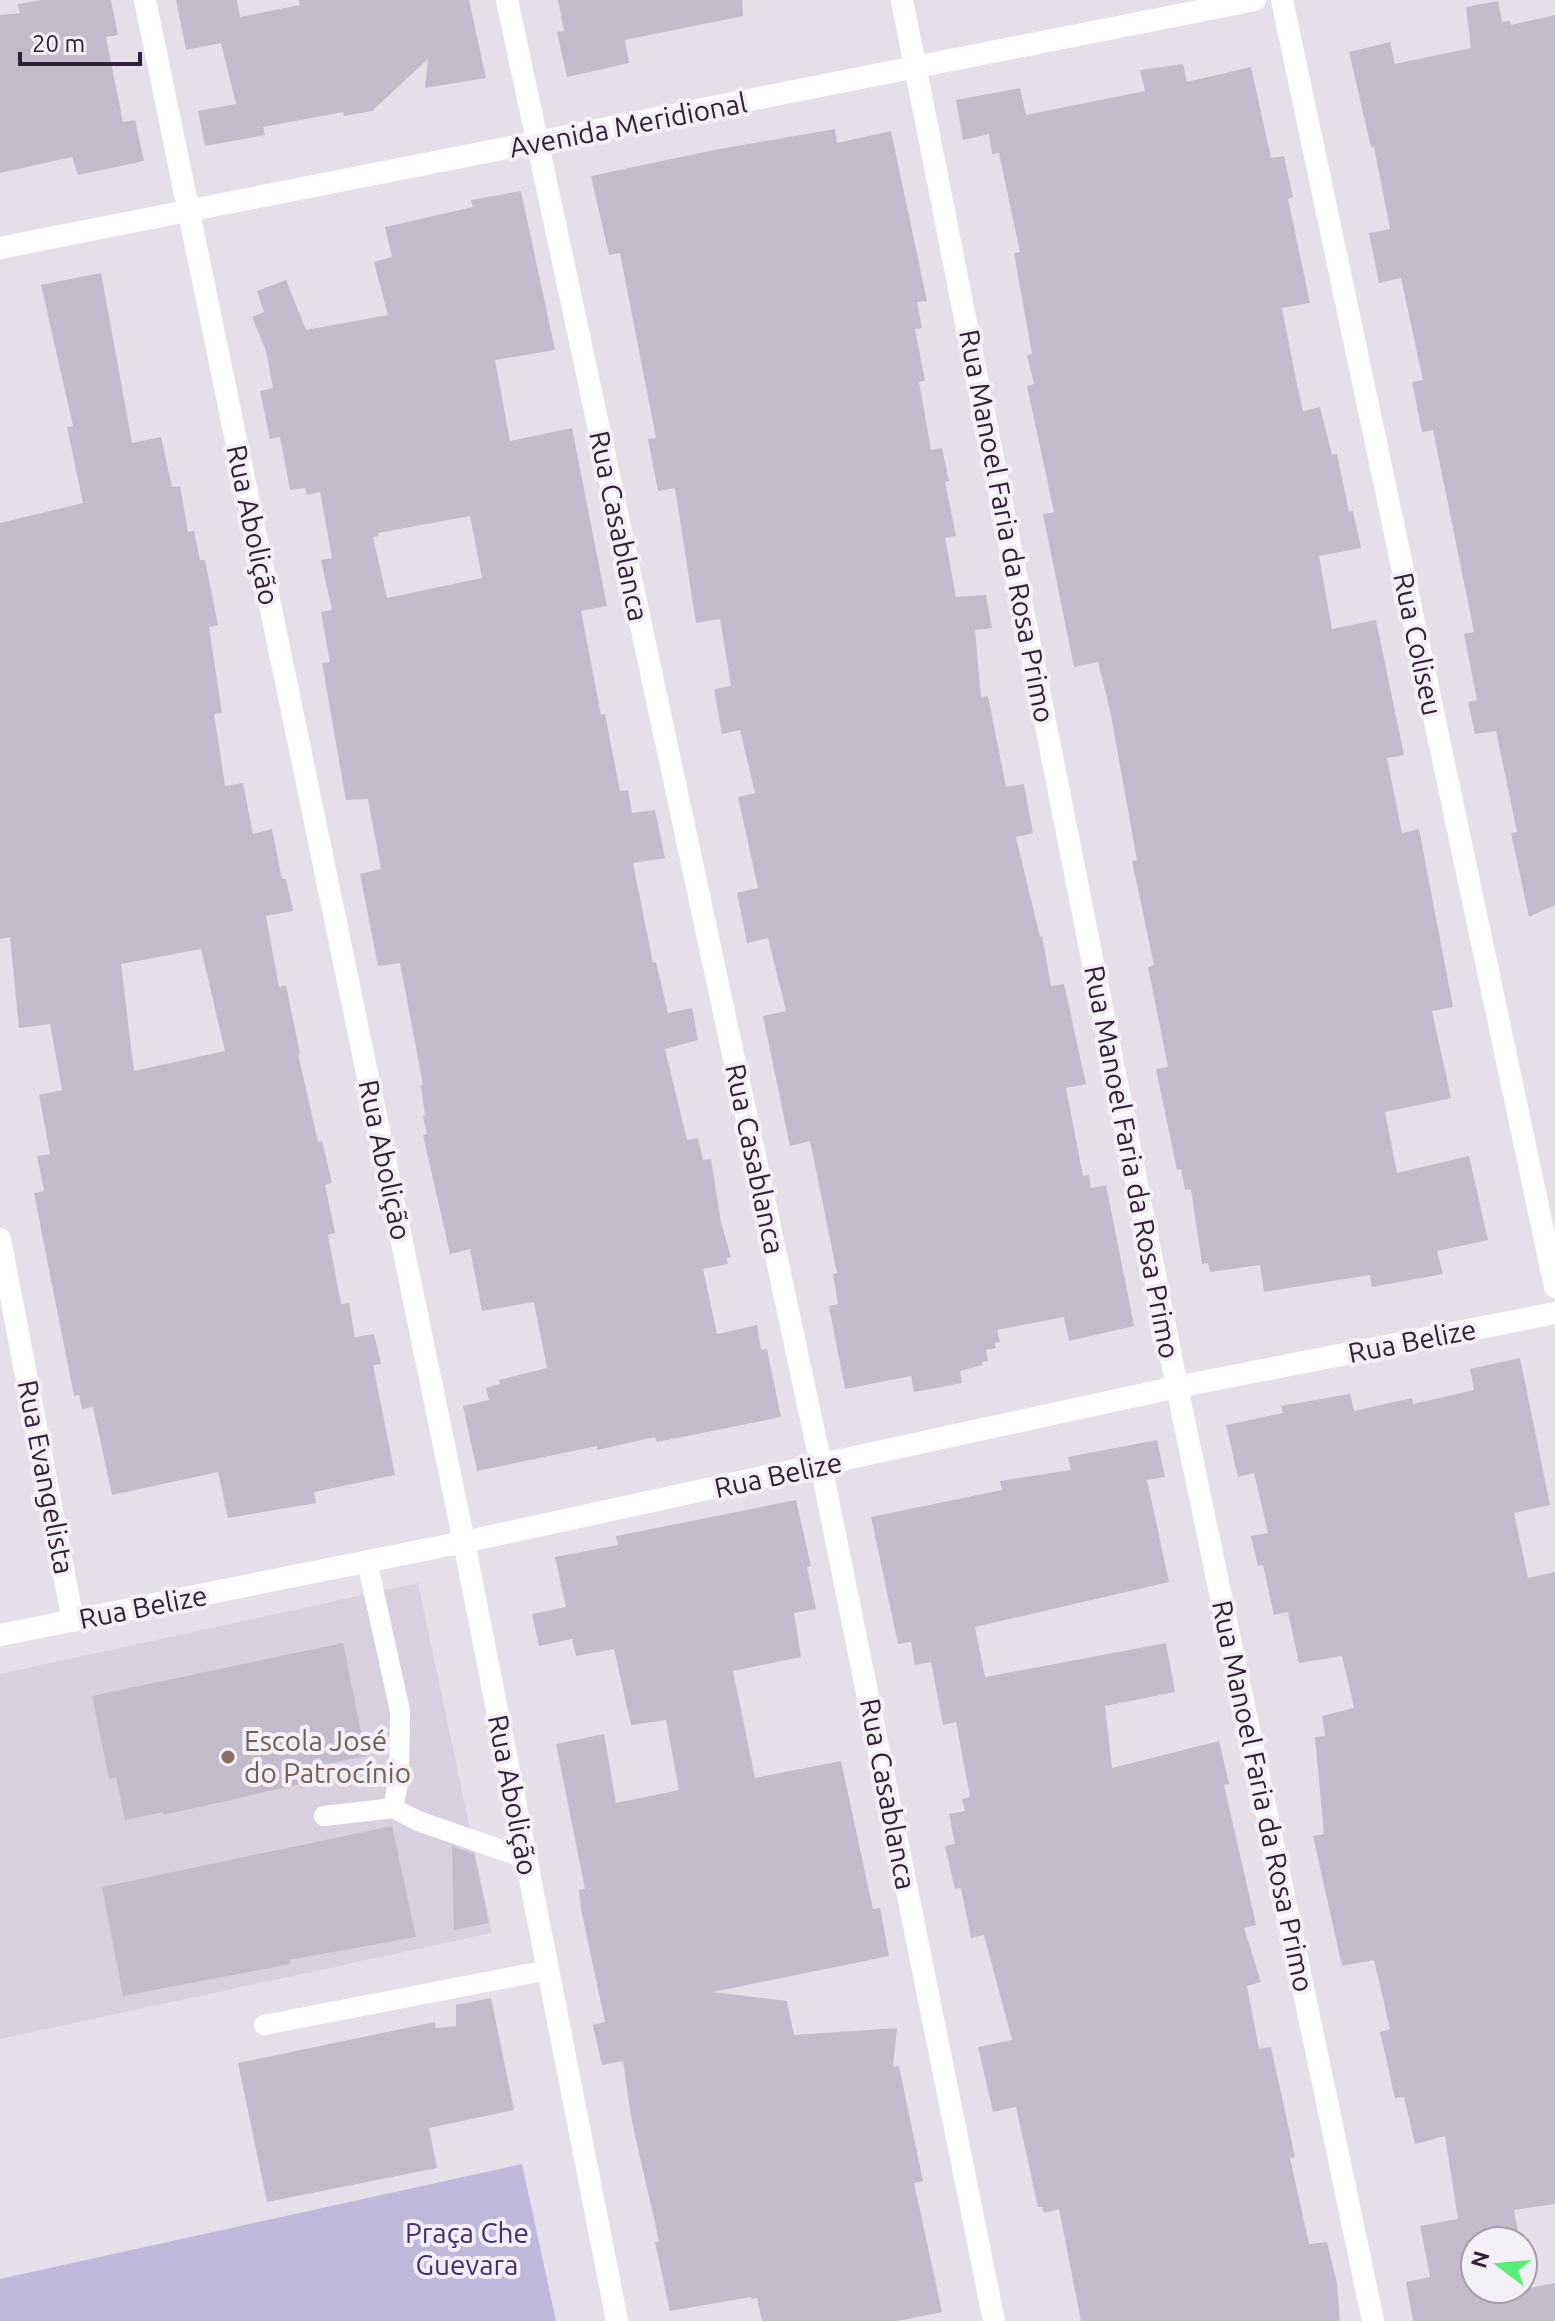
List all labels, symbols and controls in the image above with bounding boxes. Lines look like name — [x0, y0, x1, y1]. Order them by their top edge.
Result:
scale bar — [20, 16, 140, 66]
text: 20 m — [32, 30, 85, 57]
street label: Avenida Meridional — [506, 86, 749, 163]
street label: Rua Manoel Faria da Rosa Primo — [954, 327, 1061, 725]
street label: Rua Casablanca — [584, 428, 655, 624]
street label: Rua Abolição — [221, 442, 286, 608]
street label: Rua Coliseu — [1388, 570, 1449, 718]
street label: Rua Manoel Faria da Rosa Primo — [1079, 963, 1186, 1361]
street label: Rua Casablanca — [720, 1061, 791, 1257]
street label: Rua Abolição — [353, 1077, 418, 1243]
street label: Rua Belize — [1345, 1313, 1479, 1368]
street label: Rua Evangelista — [12, 1377, 80, 1576]
street label: Rua Belize — [711, 1446, 845, 1503]
street label: Rua Belize — [76, 1579, 210, 1634]
street label: Rua Manoel Faria da Rosa Primo — [1207, 1597, 1320, 1994]
street label: Rua Casablanca — [855, 1696, 922, 1892]
street label: Rua Abolição — [483, 1712, 544, 1878]
place label: Escola José do Patrocínio — [244, 1725, 411, 1788]
marker: Escola José do Patrocínio — [219, 1748, 237, 1766]
park label: Praça Che Guevara — [405, 2217, 529, 2280]
north arrow — [1459, 2225, 1539, 2305]
text: N — [1465, 2248, 1494, 2271]

